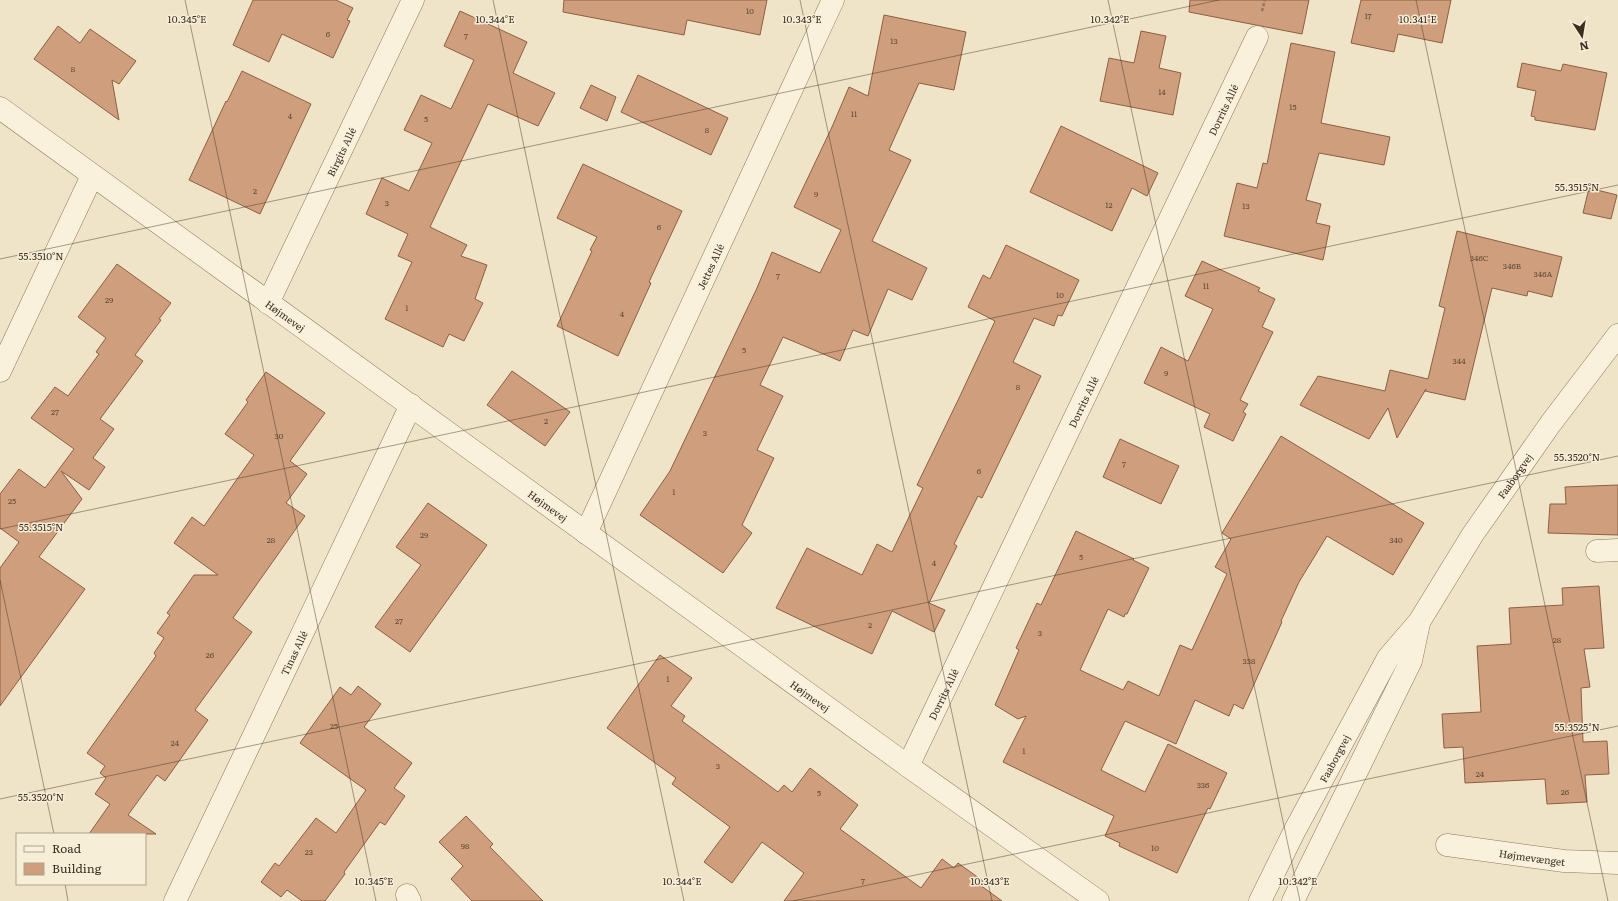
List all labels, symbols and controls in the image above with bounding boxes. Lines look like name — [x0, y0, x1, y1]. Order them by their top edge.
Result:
house number: 10 — [746, 5, 754, 16]
house number: 17 — [1364, 10, 1372, 21]
text: 10.345°E — [168, 11, 206, 26]
text: 10.344°E — [475, 11, 515, 26]
text: 10.343°E — [782, 11, 822, 26]
text: 10.342°E — [1091, 11, 1129, 26]
text: 10.341°E — [1399, 11, 1437, 26]
north arrow — [1562, 16, 1602, 56]
house number: 6 — [326, 28, 331, 39]
house number: 7 — [464, 30, 468, 41]
house number: 13 — [890, 35, 898, 46]
text: N — [1578, 38, 1590, 56]
house number: 8 — [71, 63, 76, 74]
street label: Dorrits Allé — [1204, 81, 1241, 138]
house number: 14 — [1158, 86, 1166, 97]
house number: 15 — [1289, 101, 1297, 112]
house number: 11 — [851, 108, 858, 119]
house number: 4 — [288, 110, 293, 121]
house number: 5 — [424, 113, 428, 124]
street label: Birgits Allé — [322, 124, 359, 179]
house number: 8 — [705, 124, 710, 135]
text: 55.3515°N — [1555, 179, 1599, 194]
house number: 2 — [253, 185, 257, 196]
house number: 9 — [814, 188, 818, 199]
house number: 3 — [385, 197, 389, 208]
house number: 12 — [1105, 199, 1113, 210]
house number: 13 — [1242, 200, 1250, 211]
house number: 6 — [657, 221, 662, 232]
street label: Jettes Allé — [693, 241, 727, 292]
text: 55.3510°N — [18, 248, 64, 263]
house number: 346C — [1470, 252, 1489, 263]
house number: 346B — [1503, 260, 1521, 271]
house number: 346A — [1534, 268, 1553, 279]
house number: 7 — [776, 270, 780, 281]
house number: 11 — [1203, 280, 1210, 291]
house number: 10 — [1056, 289, 1064, 300]
house number: 29 — [105, 294, 113, 305]
street label: Højmevej — [263, 296, 309, 335]
house number: 1 — [405, 302, 409, 313]
house number: 4 — [620, 308, 625, 319]
house number: 5 — [742, 344, 746, 355]
house number: 344 — [1452, 355, 1466, 366]
house number: 9 — [1164, 367, 1168, 378]
street label: Dorrits Allé — [1064, 373, 1101, 430]
house number: 8 — [1016, 381, 1021, 392]
house number: 27 — [51, 406, 59, 417]
house number: 2 — [544, 415, 548, 426]
house number: 3 — [703, 427, 707, 438]
house number: 30 — [275, 430, 284, 441]
text: 55.3520°N — [1554, 449, 1600, 464]
street label: Faaborgvej — [1493, 450, 1535, 501]
house number: 7 — [1122, 458, 1126, 469]
house number: 6 — [977, 465, 982, 476]
street label: Højmevej — [525, 486, 571, 525]
house number: 1 — [672, 486, 676, 497]
house number: 25 — [8, 495, 16, 506]
text: 55.3515°N — [19, 519, 63, 534]
house number: 29 — [420, 529, 428, 540]
house number: 28 — [267, 534, 276, 545]
house number: 340 — [1389, 534, 1403, 545]
house number: 5 — [1079, 551, 1083, 562]
house number: 4 — [932, 557, 937, 568]
house number: 27 — [395, 615, 403, 626]
house number: 2 — [868, 619, 872, 630]
house number: 3 — [1038, 627, 1042, 638]
street label: Tinas Allé — [276, 628, 310, 678]
house number: 28 — [1553, 634, 1562, 645]
house number: 26 — [206, 649, 215, 660]
house number: 338 — [1243, 655, 1256, 666]
street label: Dorrits Allé — [924, 666, 961, 722]
house number: 1 — [666, 673, 670, 684]
street label: Højmevej — [788, 676, 834, 715]
text: 55.3525°N — [1554, 719, 1600, 734]
house number: 25 — [330, 720, 338, 731]
street label: Faaborgvej — [1315, 731, 1353, 785]
house number: 24 — [171, 737, 180, 748]
house number: 1 — [1022, 745, 1026, 756]
house number: 3 — [716, 760, 720, 771]
house number: 24 — [1476, 768, 1485, 779]
house number: 336 — [1197, 779, 1210, 790]
house number: 26 — [1561, 786, 1570, 797]
house number: 5 — [817, 787, 821, 798]
text: 55.3520°N — [18, 789, 64, 804]
legend — [16, 833, 146, 885]
text: Road — [52, 839, 82, 857]
house number: 98 — [461, 840, 470, 851]
house number: 10 — [1151, 842, 1159, 853]
street label: Højmevænget — [1498, 845, 1566, 869]
house number: 23 — [305, 846, 313, 857]
text: Building — [52, 859, 102, 877]
text: 10.345°E — [355, 873, 393, 888]
text: 10.344°E — [662, 873, 702, 888]
text: 10.343°E — [970, 873, 1010, 888]
text: 10.342°E — [1279, 873, 1317, 888]
house number: 7 — [861, 875, 865, 886]

